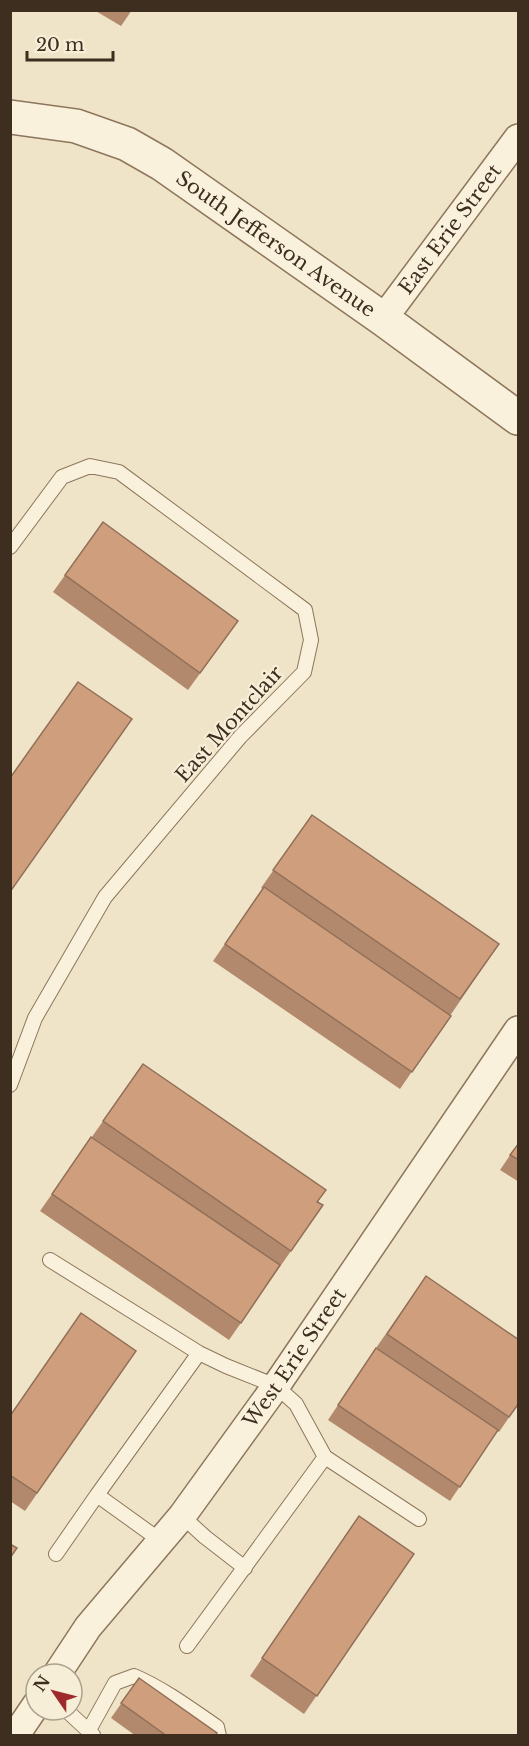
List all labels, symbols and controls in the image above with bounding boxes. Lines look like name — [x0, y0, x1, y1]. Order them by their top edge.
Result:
scale bar — [27, 24, 112, 62]
text: 20 m — [36, 34, 84, 56]
street label: East Erie Street — [394, 159, 507, 299]
street label: South Jefferson Avenue — [172, 166, 380, 322]
street label: East Montclair — [170, 661, 288, 787]
street label: West Erie Street — [237, 1283, 351, 1433]
north arrow — [24, 1662, 84, 1722]
text: N — [29, 1671, 54, 1695]

